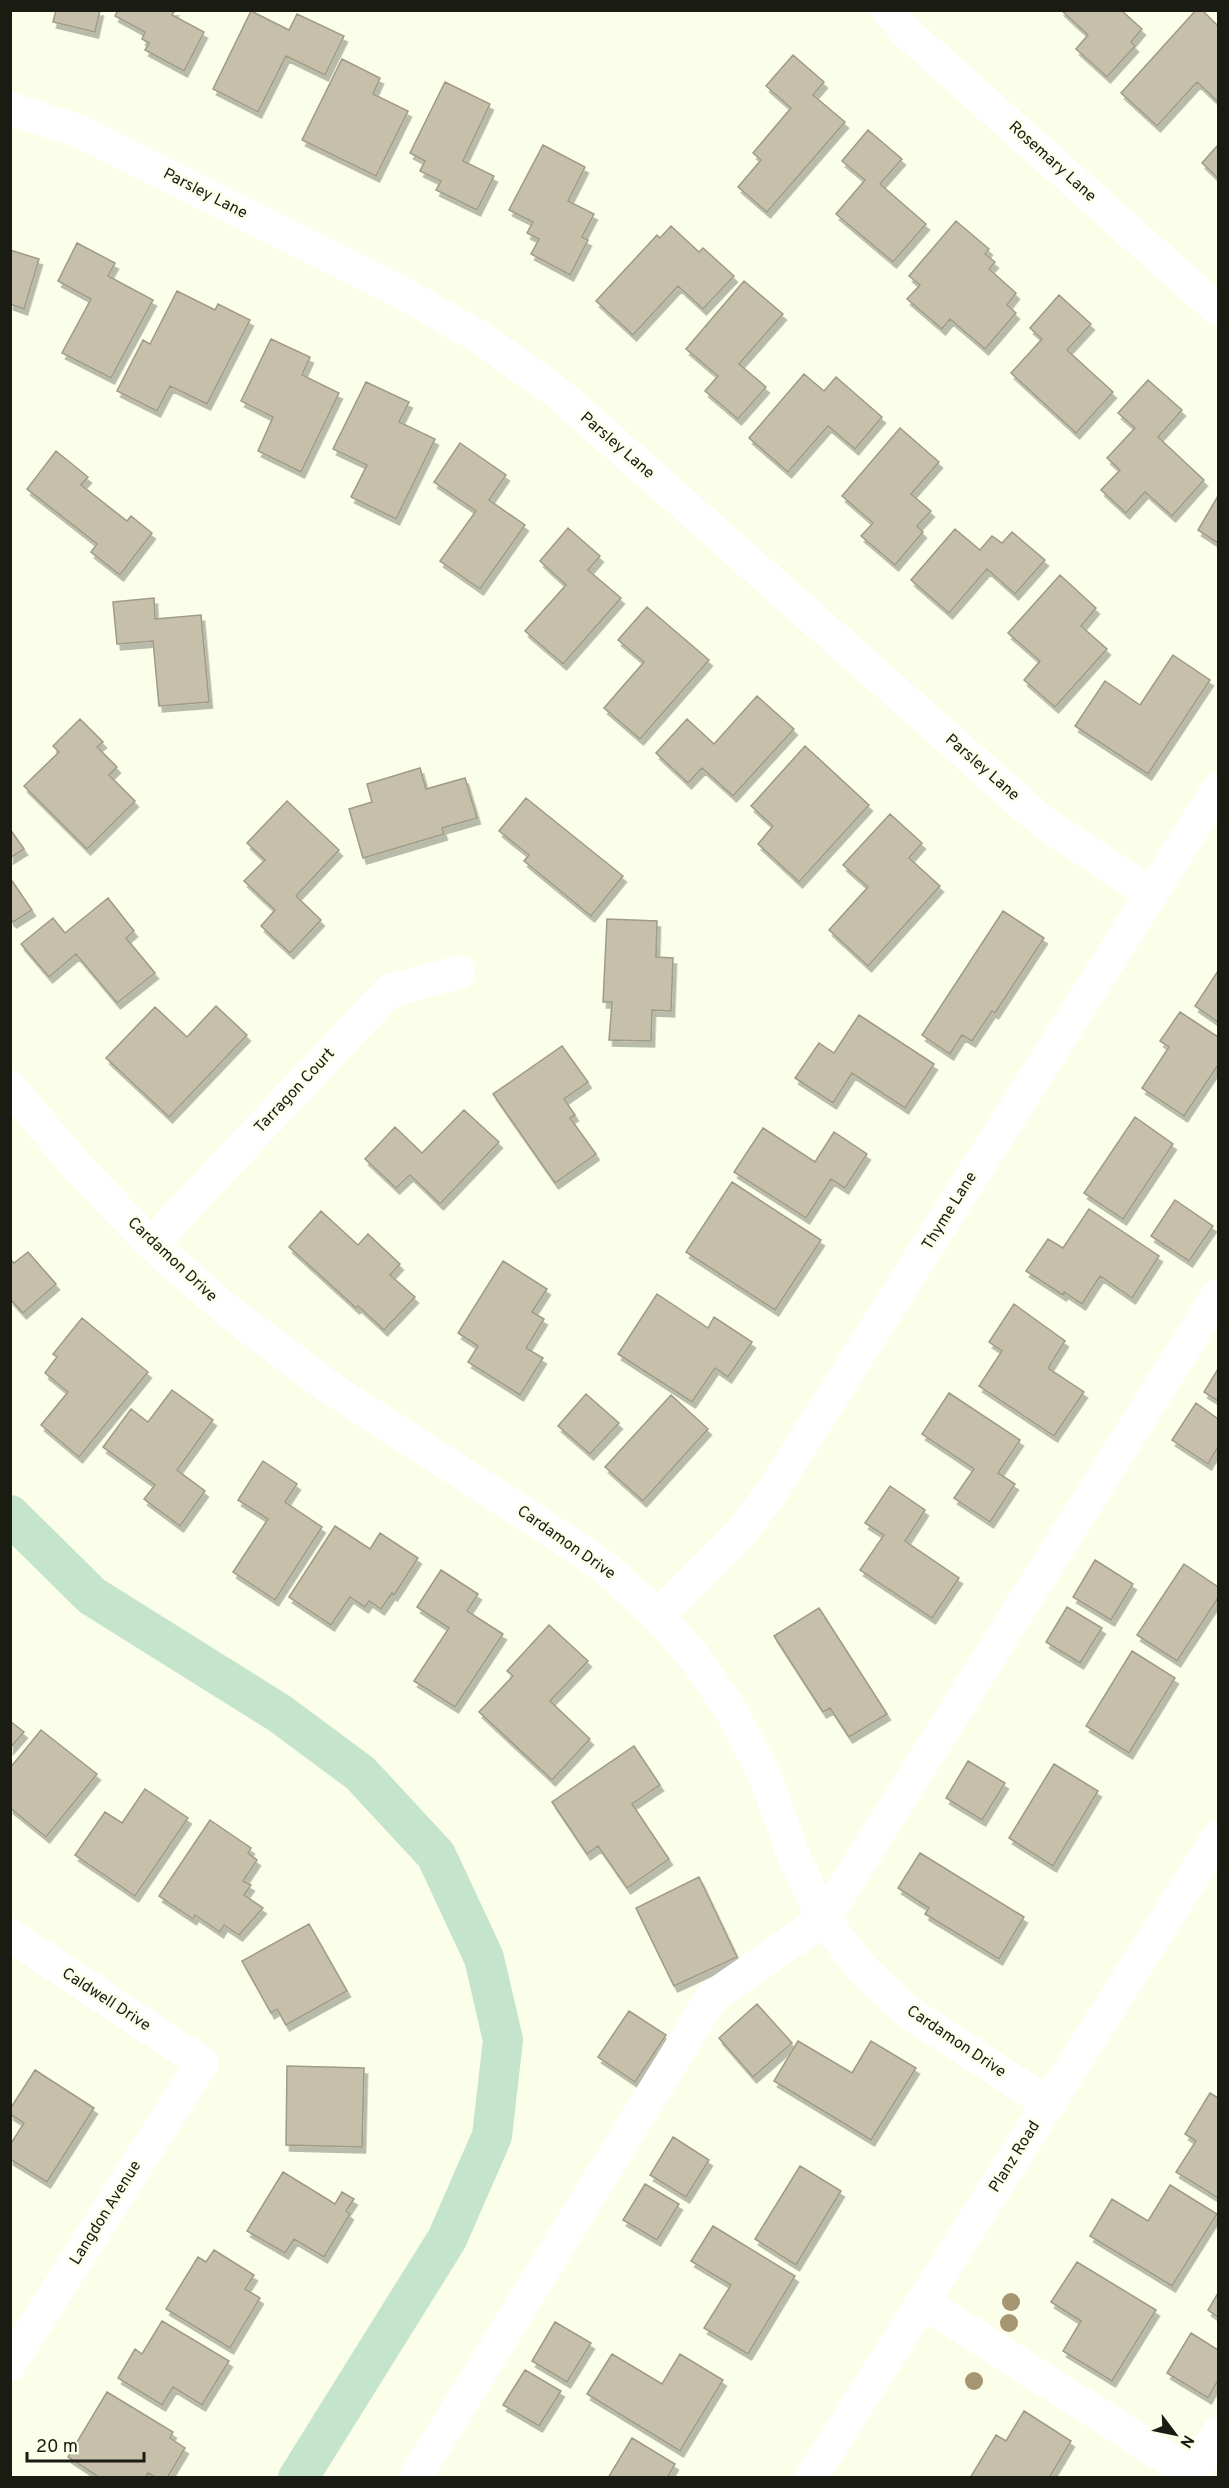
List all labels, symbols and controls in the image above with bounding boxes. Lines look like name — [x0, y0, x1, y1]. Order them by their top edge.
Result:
street label: Rosemary Lane — [1004, 117, 1100, 207]
street label: Parsley Lane — [159, 164, 251, 224]
street label: Parsley Lane — [576, 408, 658, 484]
street label: Parsley Lane — [941, 730, 1023, 806]
street label: Tarragon Court — [250, 1044, 340, 1138]
street label: Thyme Lane — [918, 1168, 982, 1254]
street label: Cardamon Drive — [123, 1213, 221, 1307]
street label: Cardamon Drive — [513, 1502, 619, 1584]
street label: Caldwell Drive — [58, 1964, 154, 2036]
street label: Cardamon Drive — [902, 2001, 1010, 2083]
street label: Planz Road — [985, 2117, 1045, 2197]
street label: Langdon Avenue — [66, 2157, 146, 2269]
north arrow — [1145, 2404, 1205, 2464]
scale bar — [27, 2425, 144, 2463]
text: N — [1174, 2431, 1198, 2451]
text: 20 m — [36, 2436, 78, 2459]

